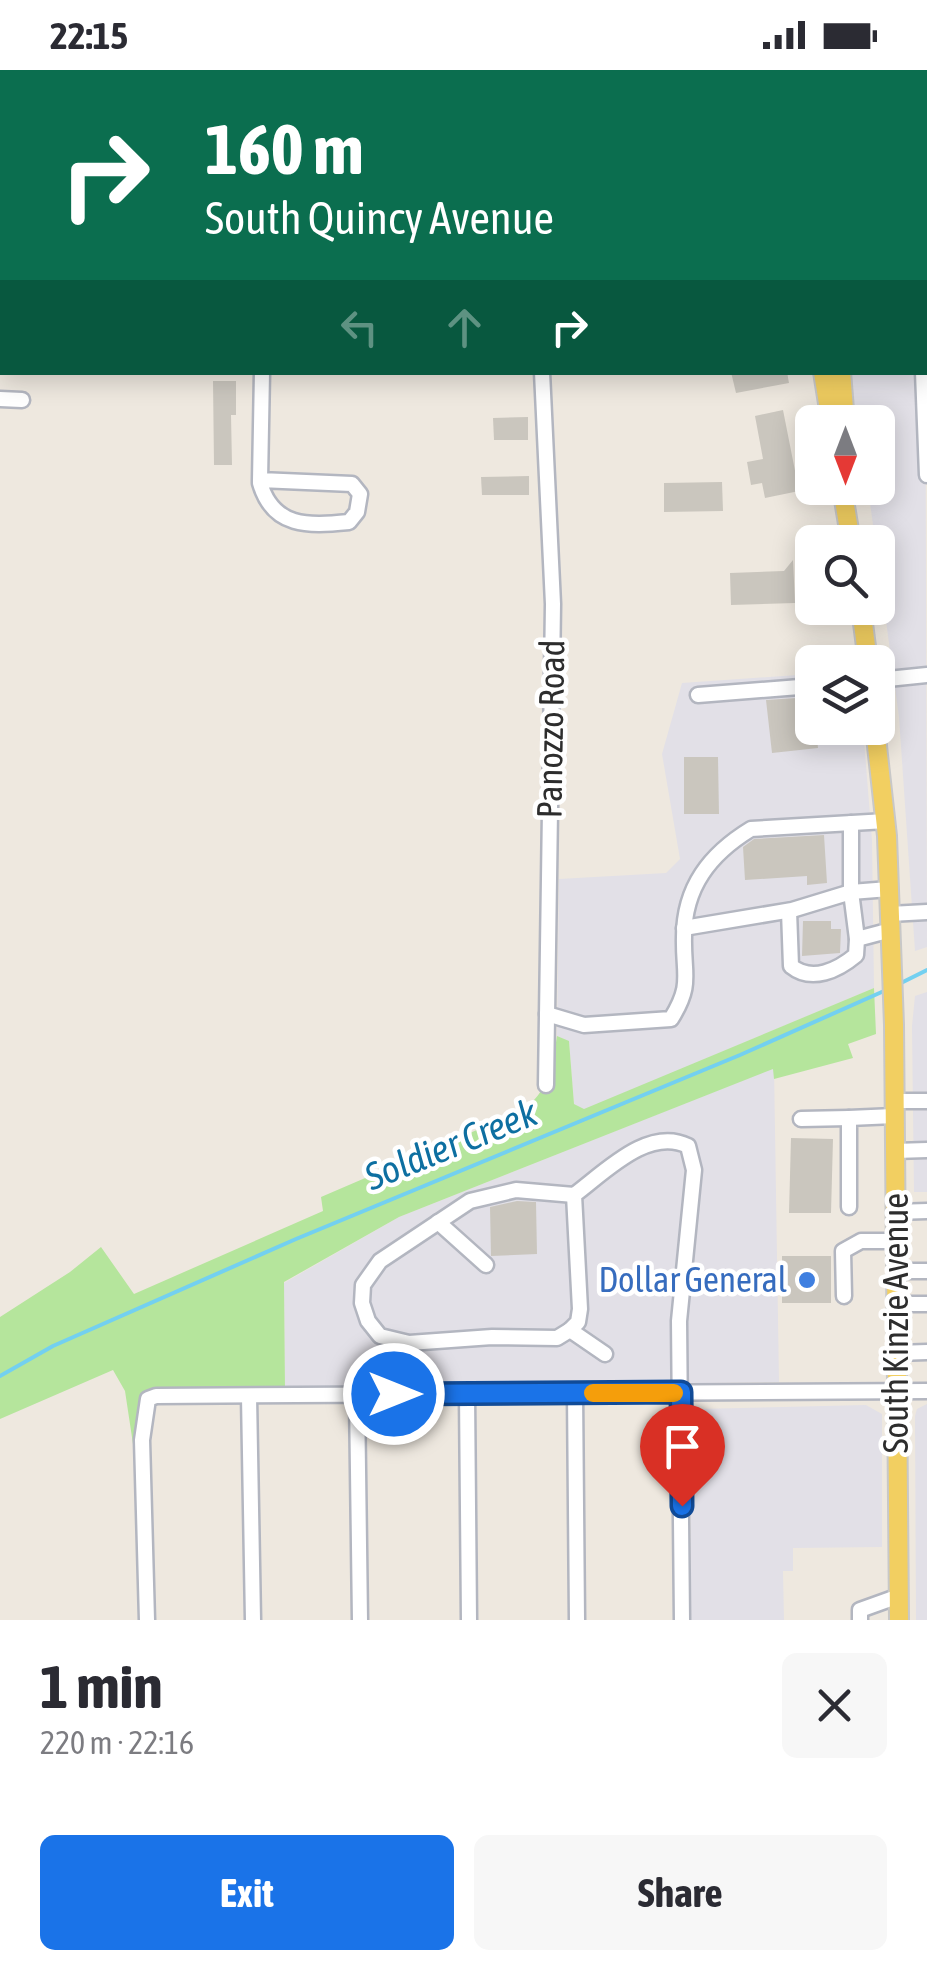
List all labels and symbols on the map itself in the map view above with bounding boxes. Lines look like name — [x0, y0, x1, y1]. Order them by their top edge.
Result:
north arrow — [795, 405, 895, 505]
street label: Panozzo Road — [528, 639, 572, 819]
water label: Soldier Creek — [358, 1090, 544, 1199]
street label: South Kinzie Avenue — [875, 1193, 915, 1453]
place label: Dollar General — [599, 1259, 787, 1299]
marker: Dollar General — [796, 1269, 818, 1291]
position arrow — [342, 1342, 446, 1446]
pin — [640, 1404, 725, 1507]

